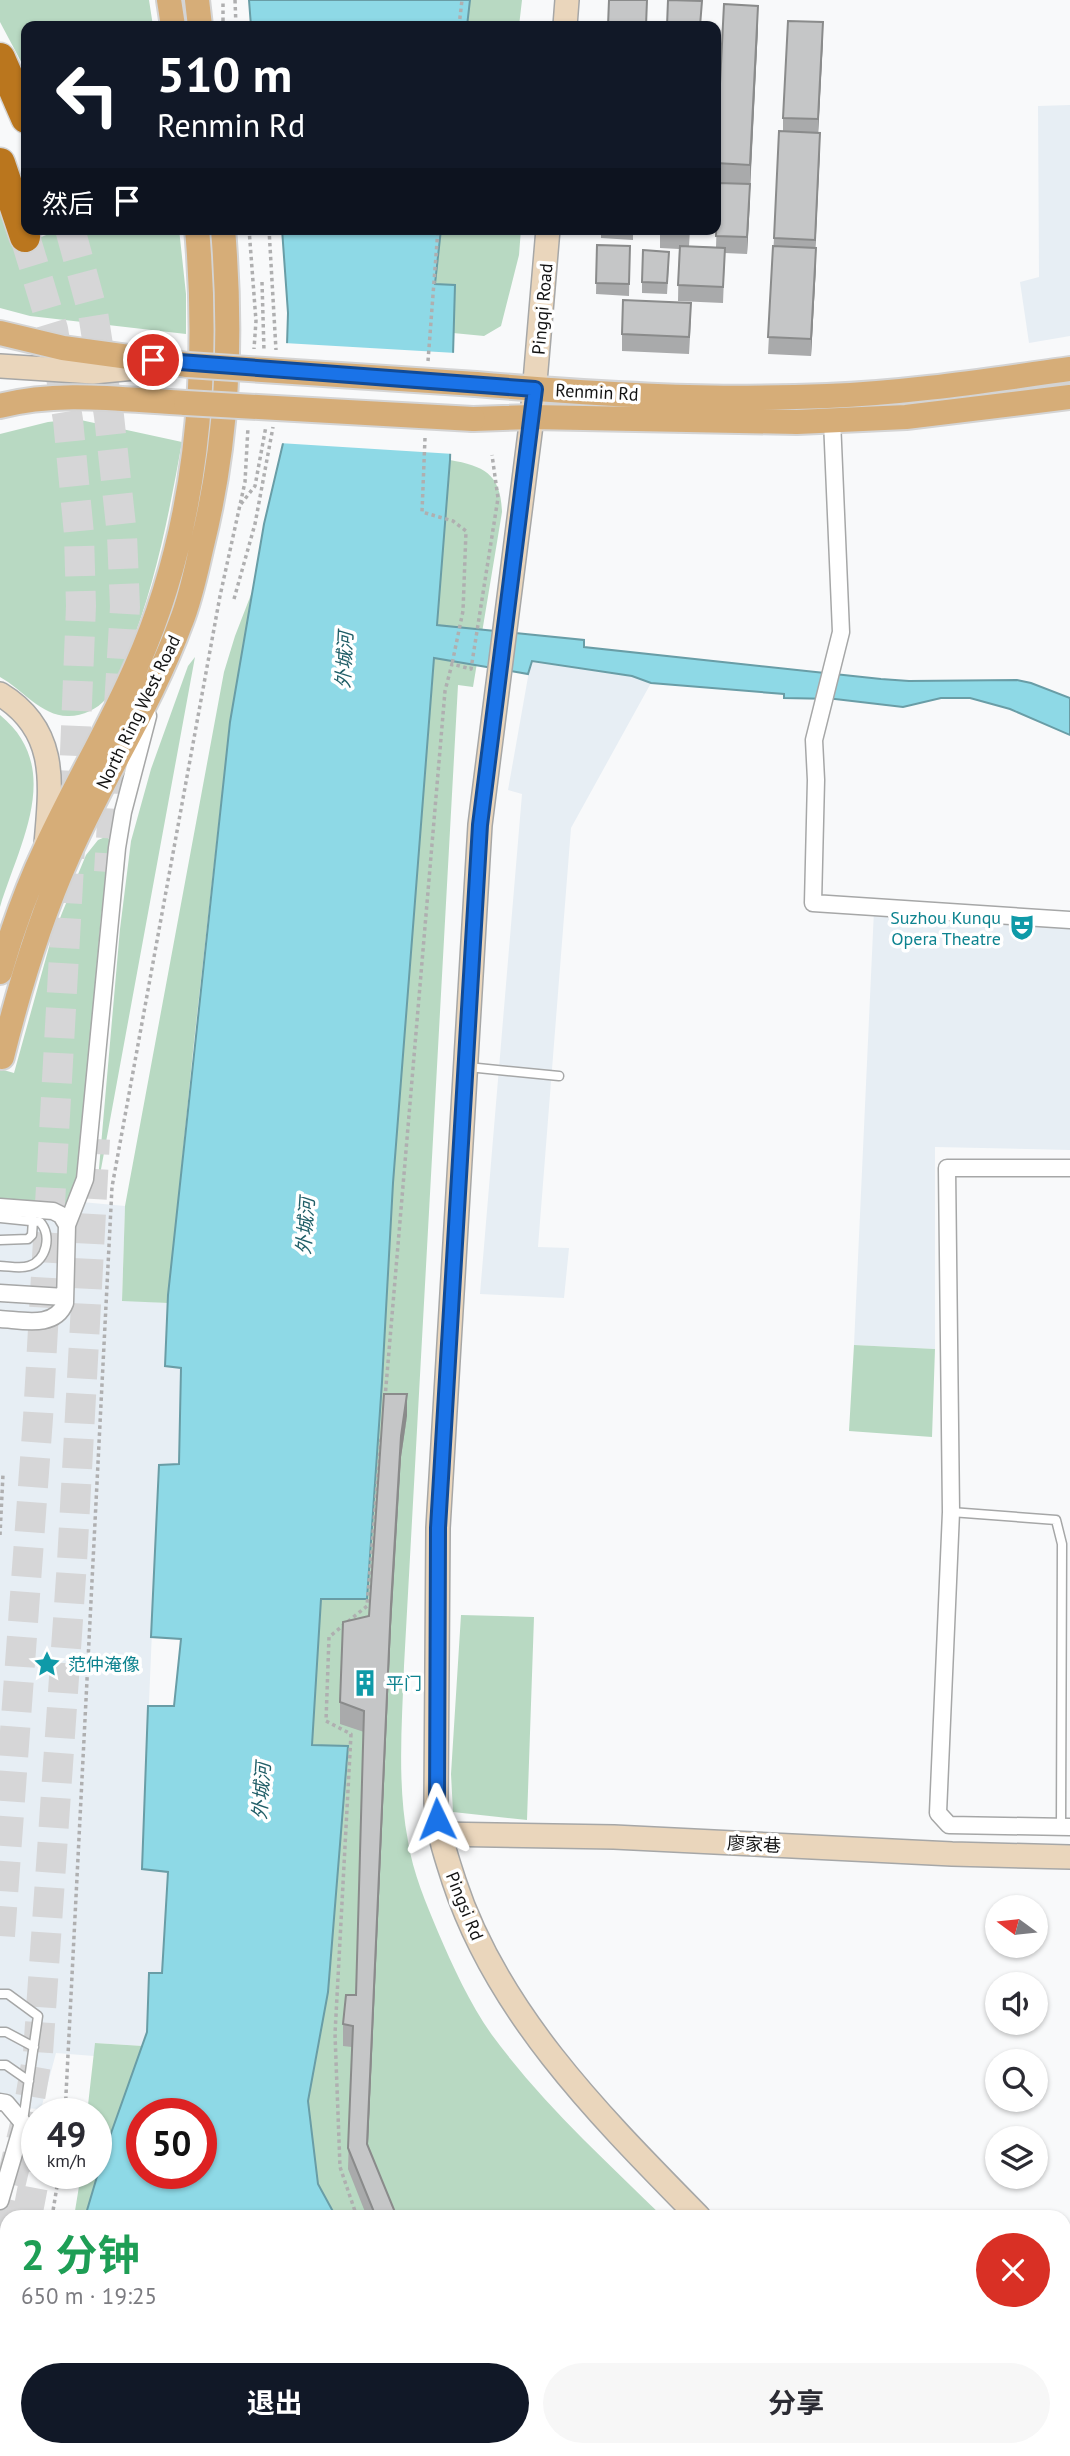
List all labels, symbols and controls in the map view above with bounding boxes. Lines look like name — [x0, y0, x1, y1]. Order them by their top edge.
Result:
text: 510 m — [157, 42, 292, 106]
icon: left — [42, 49, 133, 140]
text: Renmin Rd — [157, 104, 305, 146]
icon: arrive — [108, 182, 146, 220]
text: 然后 — [42, 187, 94, 220]
street label: Pingqi Road — [527, 262, 557, 356]
pin — [123, 330, 183, 390]
icon: arrive — [134, 341, 172, 379]
street label: Renmin Rd — [555, 378, 639, 406]
water label: 外城河 — [331, 627, 358, 689]
street label: North Ring West Road — [91, 631, 185, 793]
place label: Suzhou Kunqu Opera Theatre — [890, 906, 1001, 950]
theatre icon: Suzhou Kunqu Opera Theatre — [1007, 912, 1037, 942]
water label: 外城河 — [291, 1193, 319, 1255]
place icon: 范仲淹像 — [32, 1649, 62, 1679]
place label: 范仲淹像 — [68, 1653, 140, 1676]
building icon: 平门 — [350, 1668, 380, 1698]
place label: 平门 — [386, 1672, 422, 1695]
water label: 外城河 — [247, 1758, 275, 1820]
position arrow — [400, 1782, 474, 1856]
street label: 廖家巷 — [726, 1831, 782, 1857]
street label: Pingsi Rd — [441, 1868, 489, 1944]
north arrow — [985, 1895, 1048, 1958]
map controls — [985, 1895, 1048, 2189]
button: sound — [985, 1972, 1048, 2035]
button: search — [985, 2049, 1048, 2112]
speed limit sign: 50 — [126, 2098, 217, 2189]
text: 49 — [47, 2111, 86, 2157]
button: layers — [985, 2126, 1048, 2189]
text: km/h — [47, 2149, 86, 2172]
text: 2 分钟 — [21, 2227, 139, 2282]
button: close — [976, 2233, 1050, 2307]
text: 650 m · 19:25 — [21, 2281, 157, 2310]
button: 退出 — [21, 2363, 529, 2443]
button: 分享 — [543, 2363, 1050, 2443]

